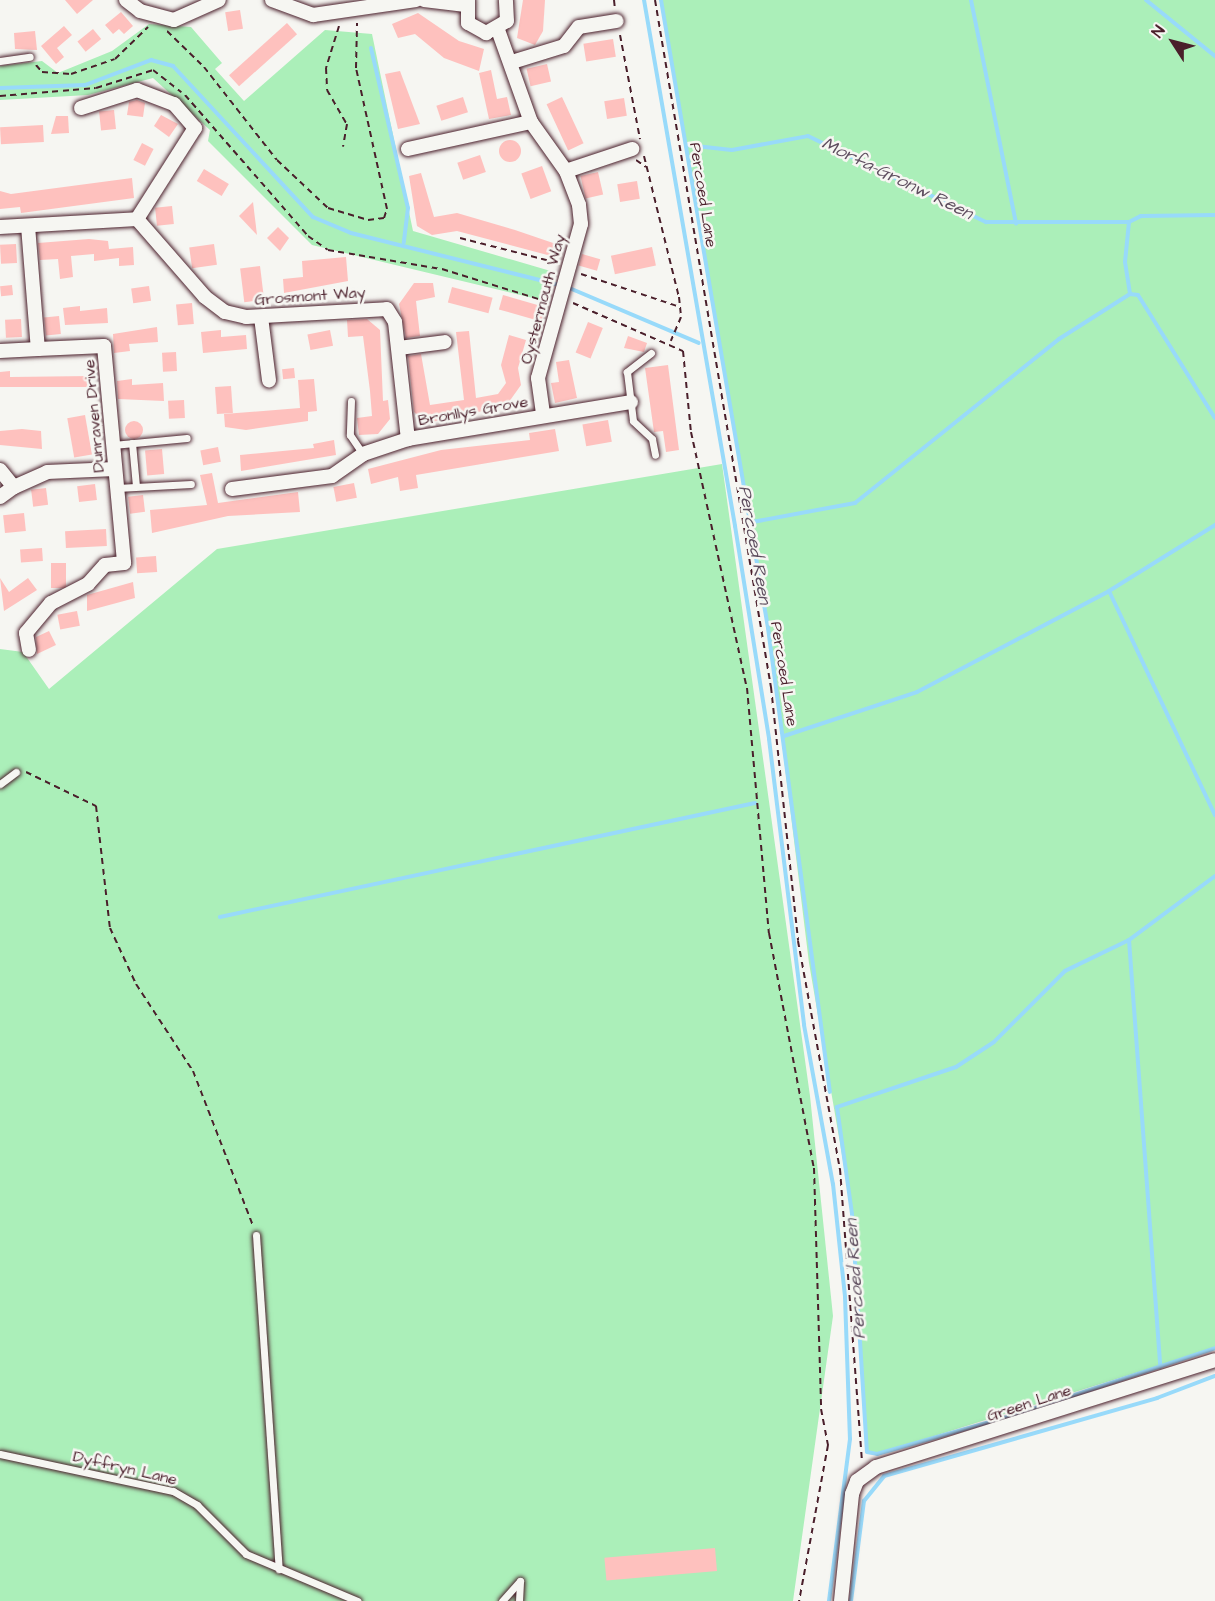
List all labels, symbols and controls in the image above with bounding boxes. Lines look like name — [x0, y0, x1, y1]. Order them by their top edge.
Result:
north arrow — [1143, 12, 1203, 72]
text: N — [1147, 21, 1170, 42]
water label: Morfa-Gronw Reen — [818, 133, 976, 225]
street label: Percoed Lane — [685, 141, 721, 249]
street label: Oystermouth Way — [516, 232, 570, 366]
street label: Grosmont Way — [254, 283, 366, 309]
street label: Dunraven Drive — [79, 359, 109, 473]
street label: Bronllys Grove — [417, 392, 529, 430]
water label: Percoed Reen — [733, 484, 775, 606]
street label: Percoed Lane — [766, 620, 802, 728]
water label: Percoed Reen — [841, 1218, 871, 1340]
street label: Green Lane — [984, 1380, 1074, 1426]
street label: Dyffryn Lane — [71, 1447, 179, 1489]

